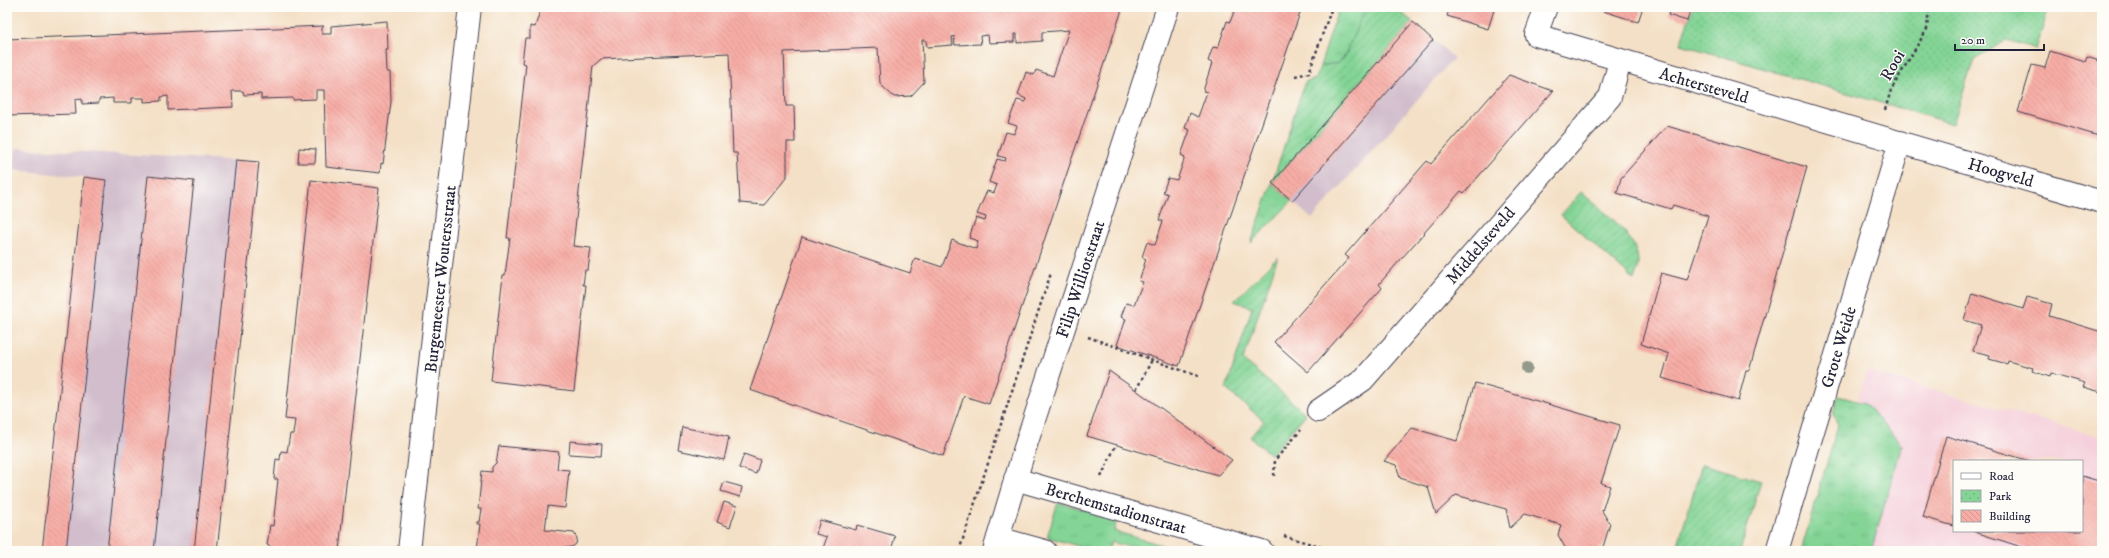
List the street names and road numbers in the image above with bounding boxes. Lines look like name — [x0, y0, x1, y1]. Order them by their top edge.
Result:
street label: Rooi — [1875, 46, 1910, 85]
street label: Achtersteveld — [1656, 63, 1751, 109]
street label: Hoogveld — [1965, 153, 2037, 193]
street label: Burgemeester Woutersstraat — [420, 184, 462, 374]
street label: Middelsteveld — [1441, 202, 1521, 289]
street label: Filip Williotstraat — [1052, 217, 1110, 341]
street label: Grote Weide — [1816, 304, 1862, 391]
street label: Berchemstadionstraat — [1043, 478, 1189, 540]

